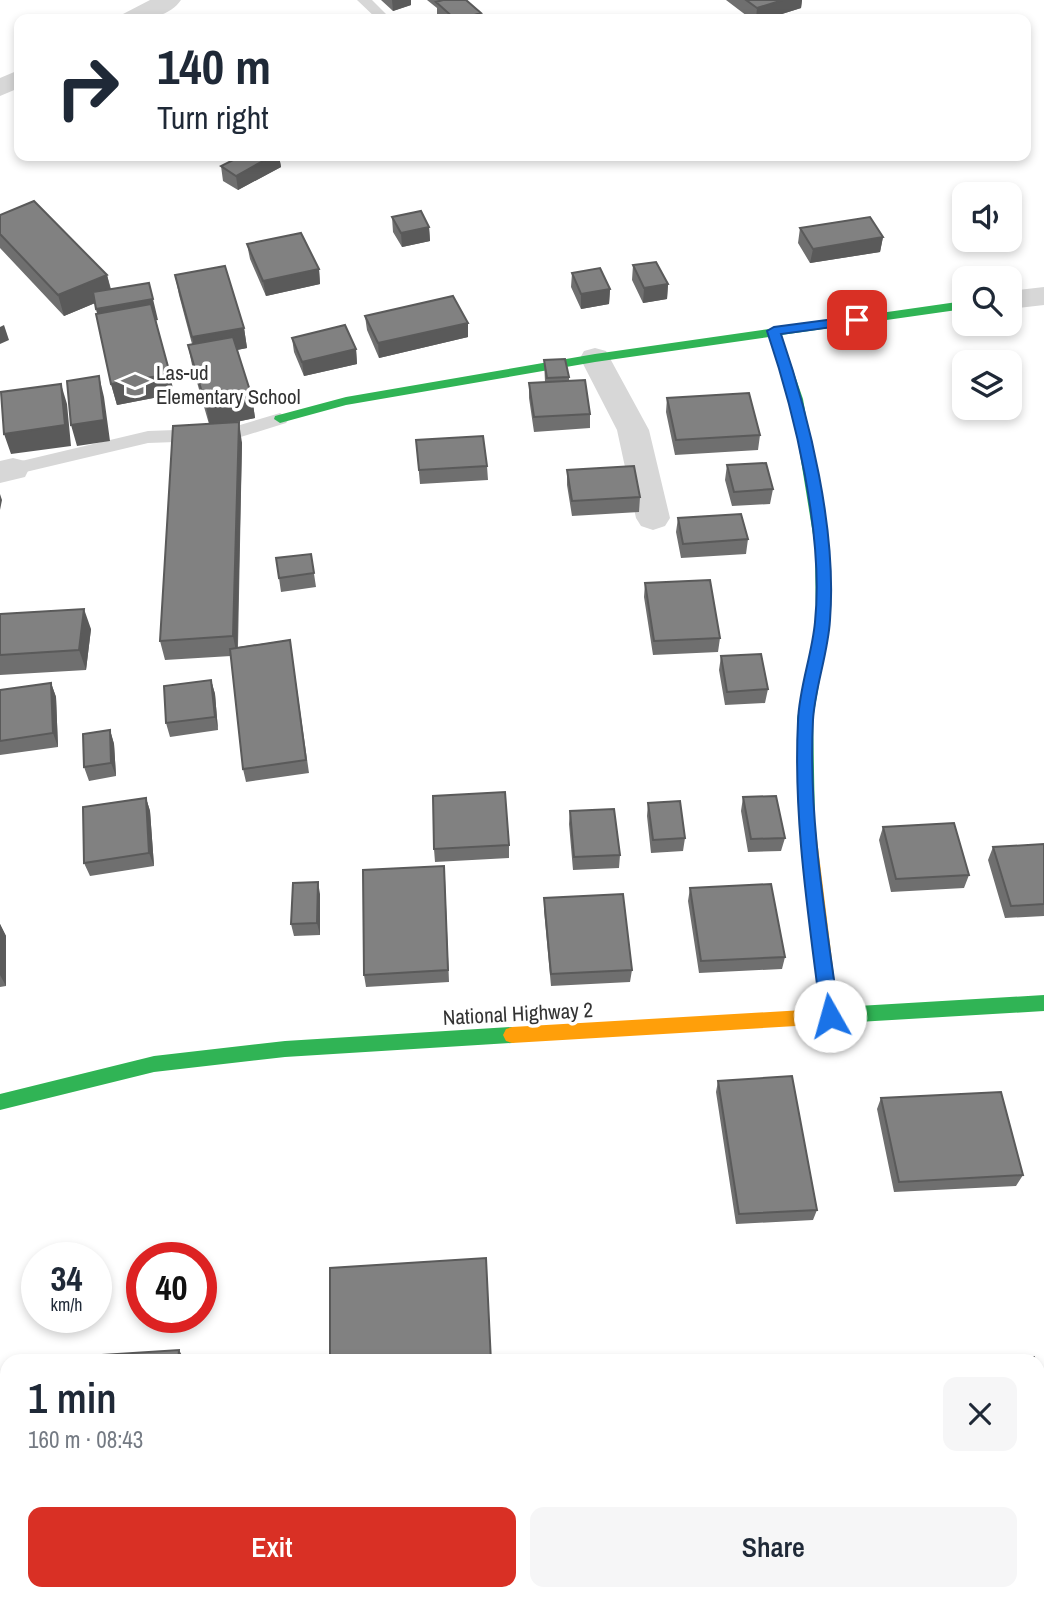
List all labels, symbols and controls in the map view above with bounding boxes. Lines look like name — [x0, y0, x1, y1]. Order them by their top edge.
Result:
text: 140 m — [157, 33, 271, 99]
icon: right — [42, 42, 133, 133]
text: Turn right — [157, 96, 269, 139]
map controls — [952, 182, 1022, 420]
button: sound — [952, 182, 1022, 252]
button: search — [952, 266, 1022, 336]
pin — [827, 290, 887, 350]
icon: arrive — [838, 301, 876, 339]
button: layers — [952, 350, 1022, 420]
place label: Las-ud Elementary School — [156, 358, 301, 411]
school or university icon: Las-ud Elementary School — [120, 370, 150, 400]
position arrow — [793, 979, 867, 1053]
street label: National Highway 2 — [442, 995, 594, 1032]
speed limit sign: 40 — [126, 1242, 217, 1333]
text: 34 — [51, 1255, 82, 1302]
text: km/h — [51, 1292, 83, 1317]
text: 1 min — [28, 1370, 117, 1426]
button: close — [943, 1377, 1017, 1451]
text: 160 m · 08:43 — [28, 1424, 143, 1455]
button: Exit — [28, 1507, 516, 1587]
button: Share — [530, 1507, 1017, 1587]

